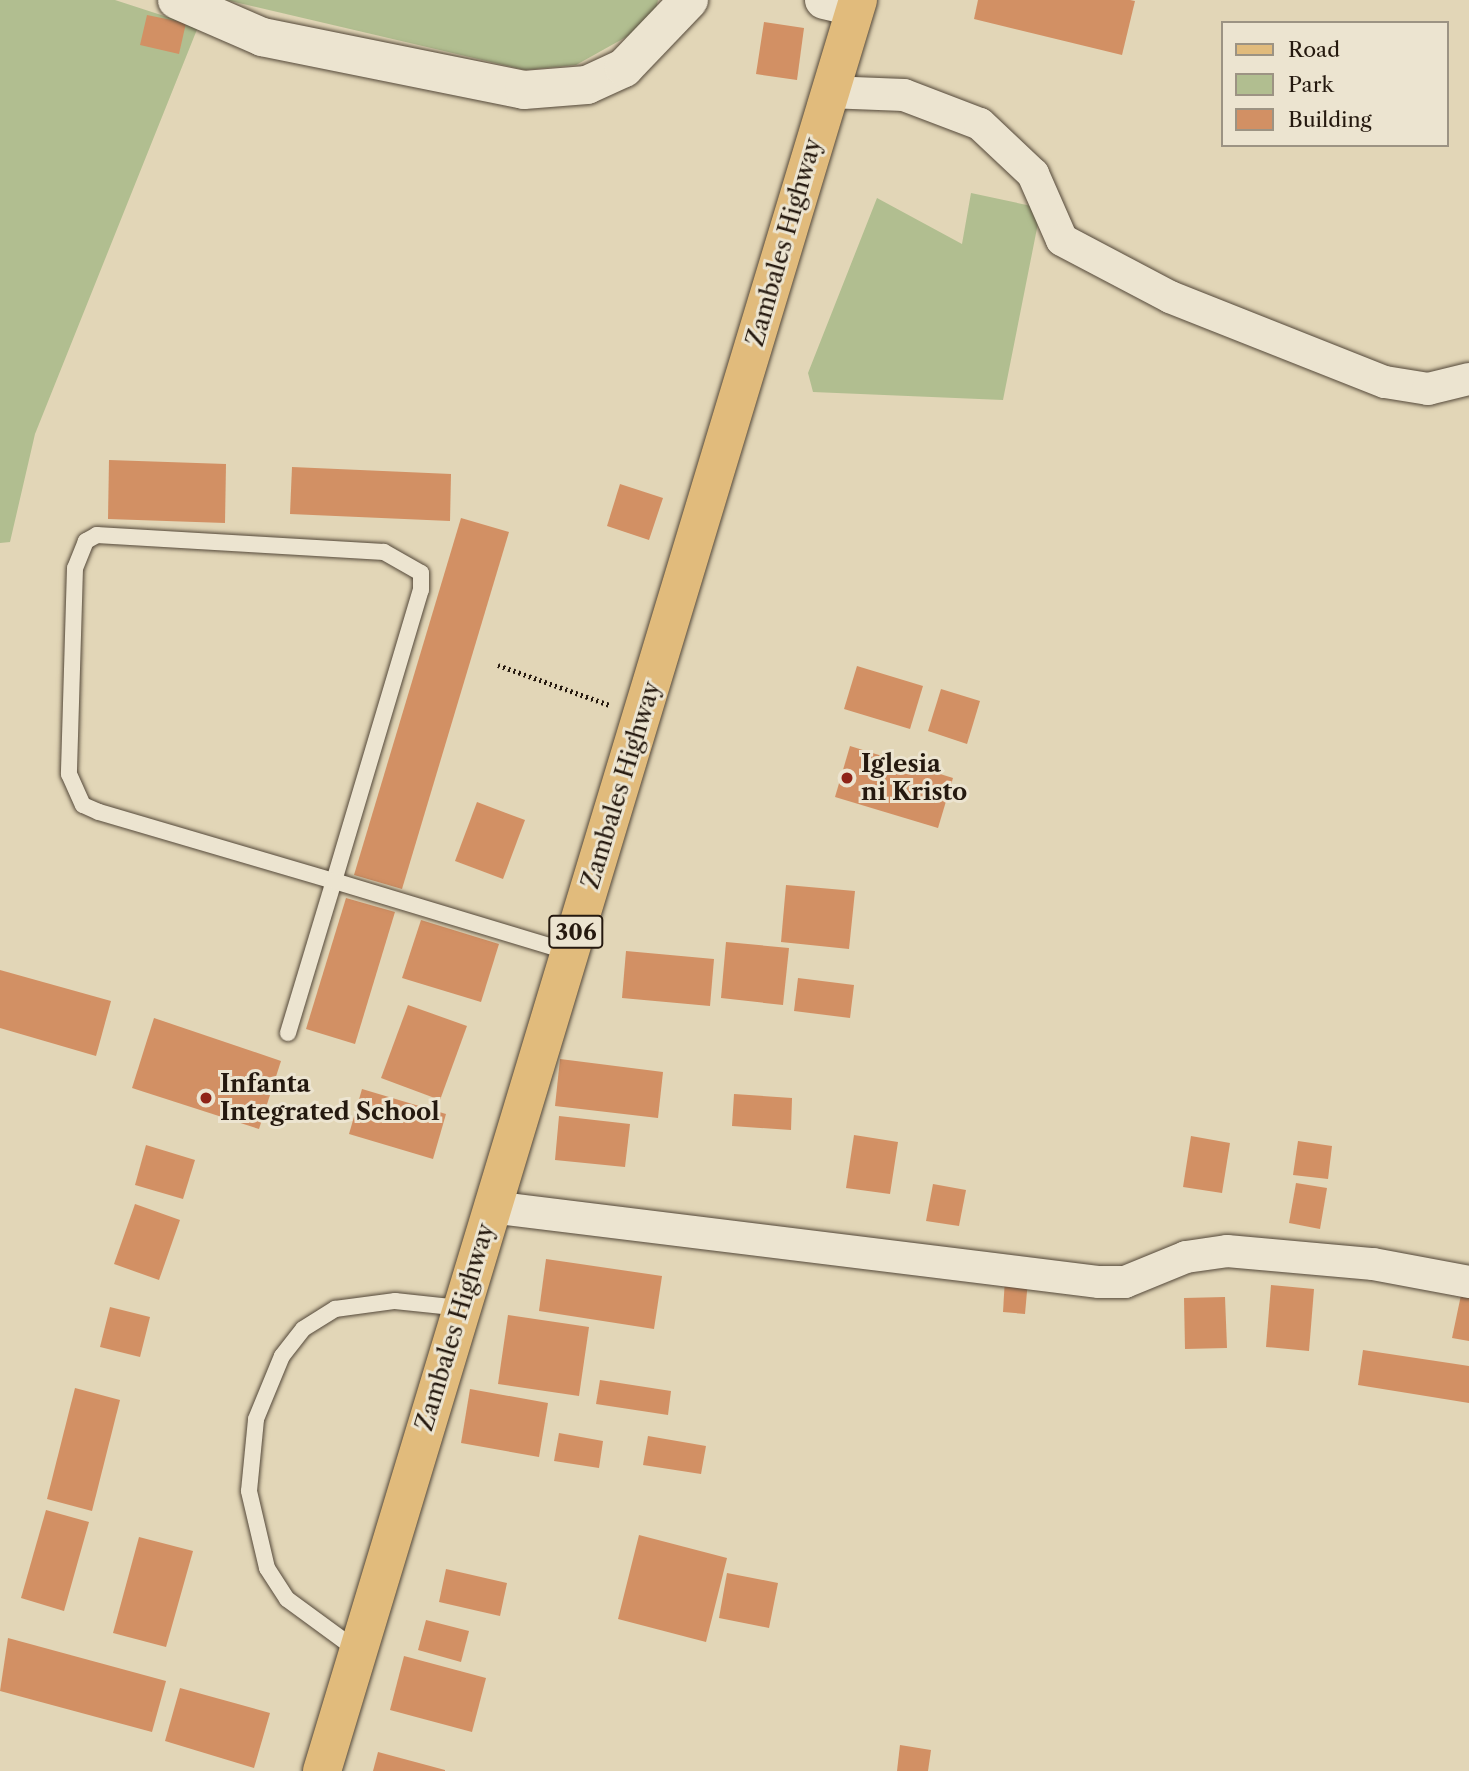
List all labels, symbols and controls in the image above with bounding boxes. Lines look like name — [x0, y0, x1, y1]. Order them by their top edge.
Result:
legend — [1220, 21, 1448, 147]
text: Road — [1288, 37, 1340, 62]
text: Park — [1288, 72, 1334, 97]
text: Building — [1288, 107, 1372, 132]
street label: Zambales Highway — [740, 135, 828, 349]
street label: Zambales Highway — [576, 678, 666, 892]
place label: Iglesia ni Kristo — [861, 750, 967, 806]
marker: Iglesia ni Kristo — [839, 770, 855, 786]
road number: 306 — [548, 912, 604, 951]
place label: Infanta Integrated School — [220, 1070, 440, 1126]
marker: Infanta Integrated School — [198, 1090, 214, 1106]
street label: Zambales Highway — [410, 1220, 500, 1434]

